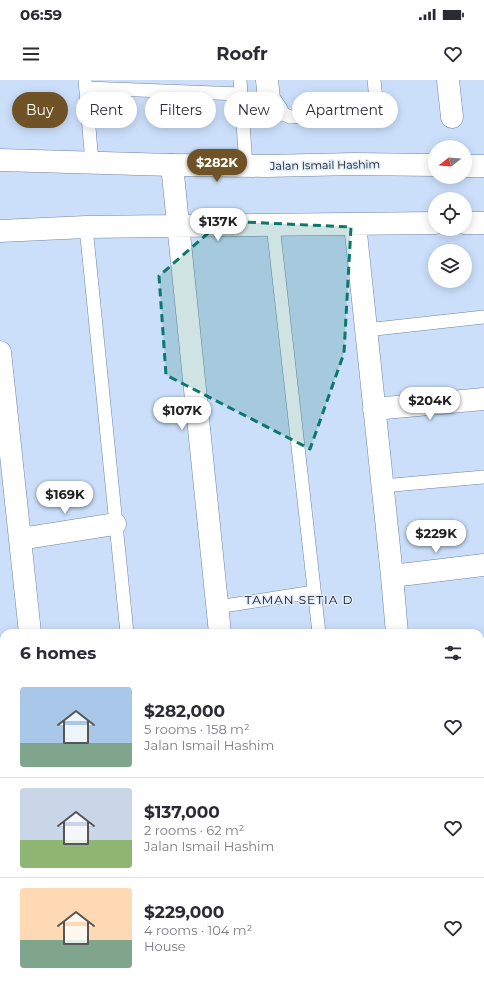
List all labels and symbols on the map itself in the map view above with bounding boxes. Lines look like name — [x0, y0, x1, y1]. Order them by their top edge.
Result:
north arrow — [428, 140, 472, 184]
pin: $282K — [189, 149, 245, 183]
street label: Jalan Ismail Hashim — [269, 157, 380, 173]
pin: $137K — [190, 208, 246, 242]
pin: $204K — [402, 387, 458, 421]
pin: $107K — [154, 397, 210, 431]
pin: $169K — [37, 481, 93, 515]
pin: $229K — [408, 520, 464, 554]
district label: TAMAN SETIA D — [245, 592, 353, 607]

